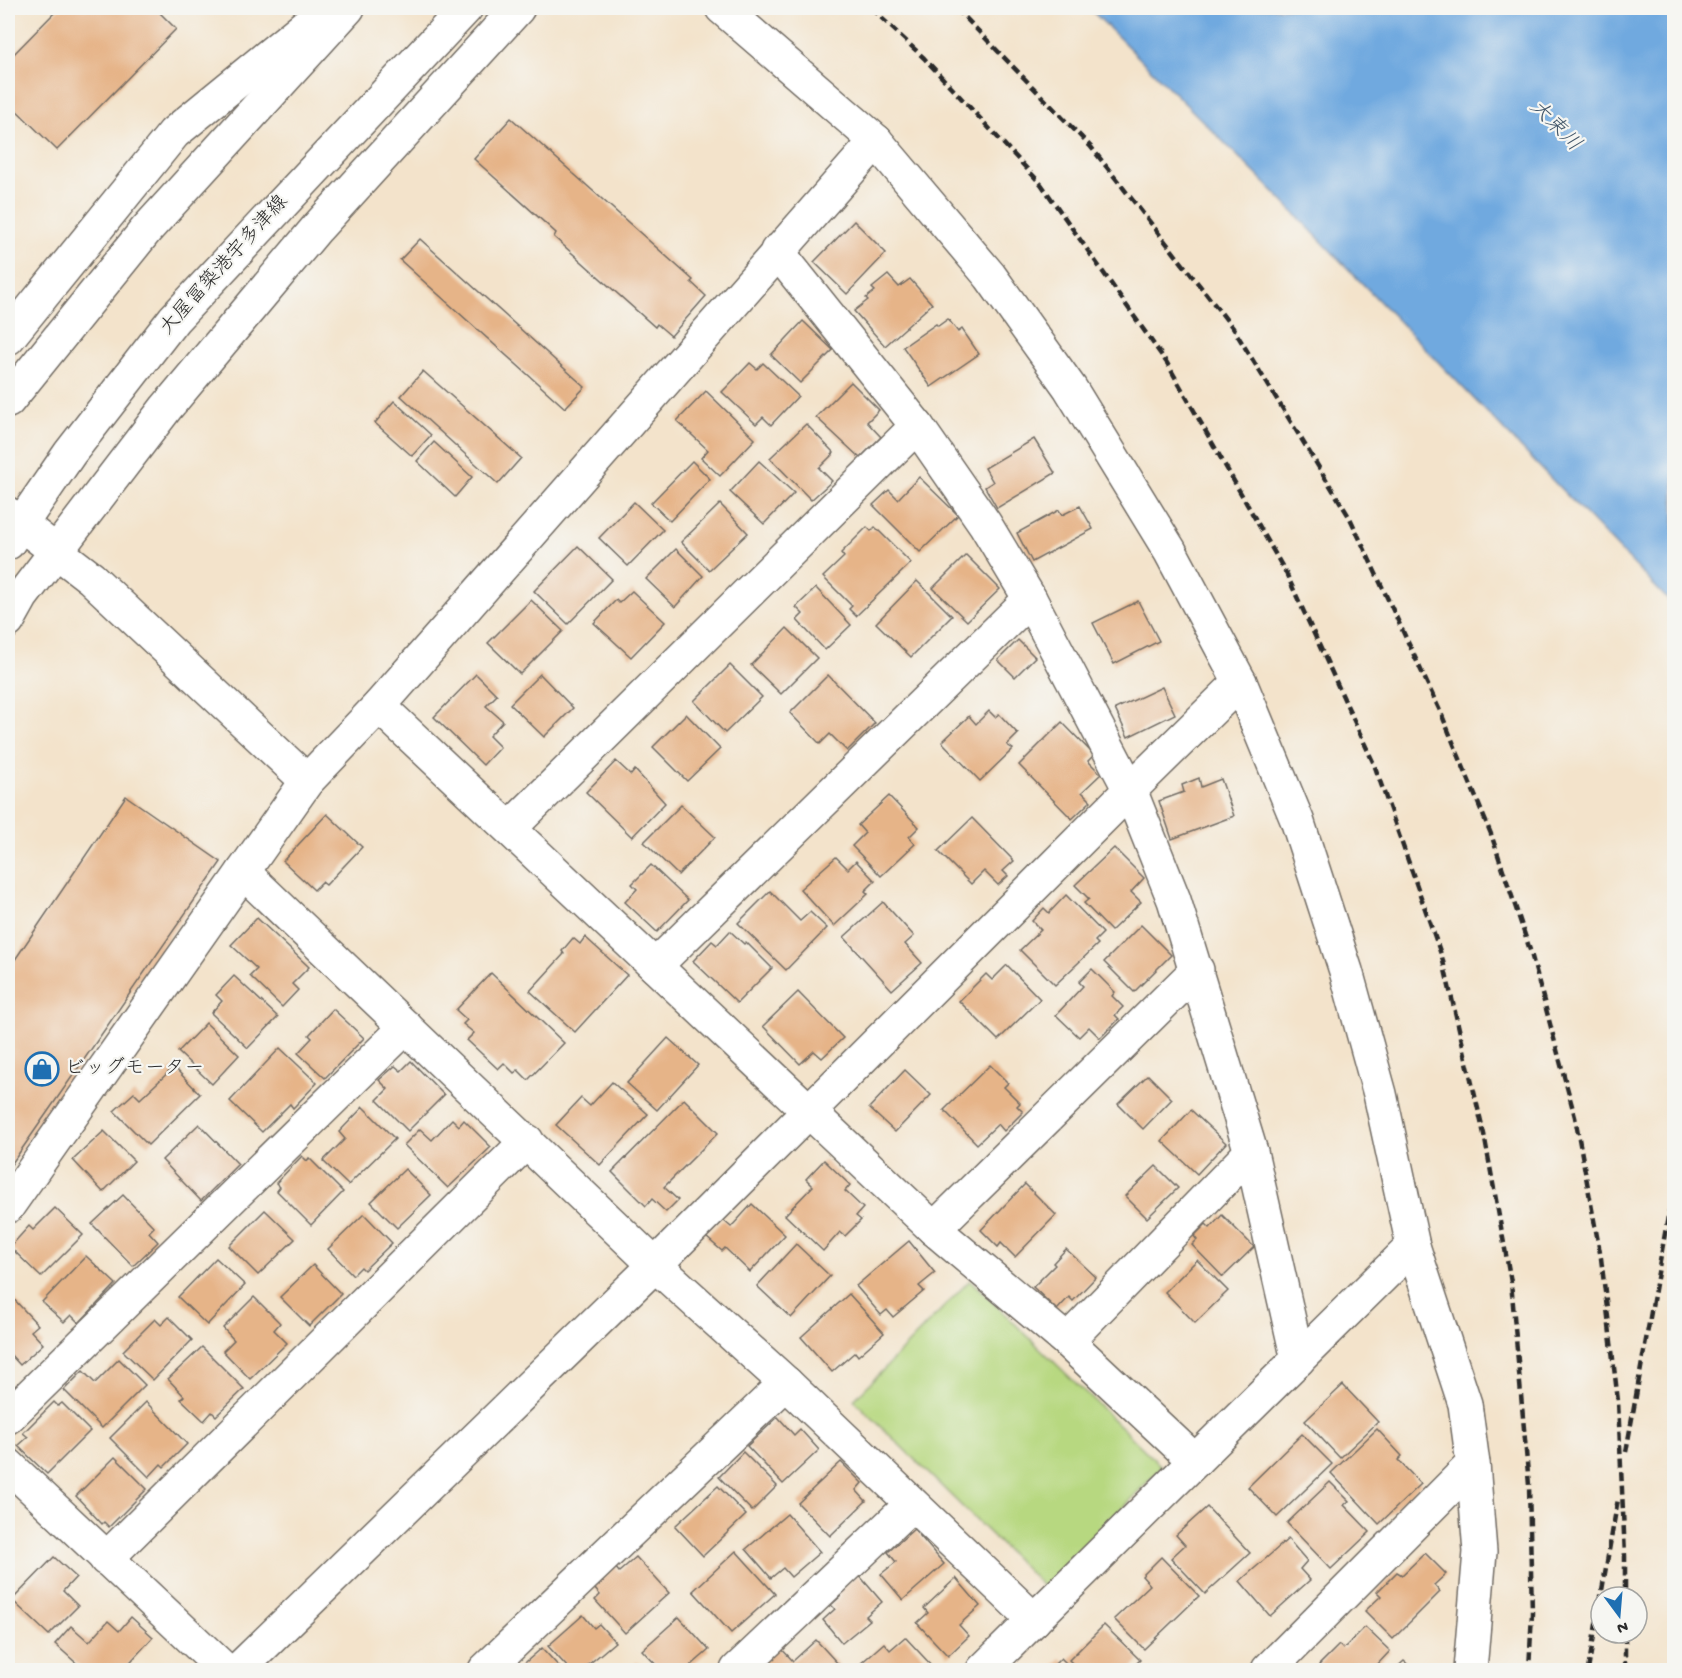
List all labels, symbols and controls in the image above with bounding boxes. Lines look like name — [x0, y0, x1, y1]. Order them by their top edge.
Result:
water label: 大束川 — [1523, 94, 1587, 158]
street label: 大屋冨築港宇多津線 — [155, 190, 294, 341]
shop icon: ビッグモーター — [24, 1051, 60, 1087]
place label: ビッグモーター — [65, 1056, 205, 1081]
north arrow — [1589, 1585, 1649, 1645]
text: N — [1614, 1615, 1630, 1637]

